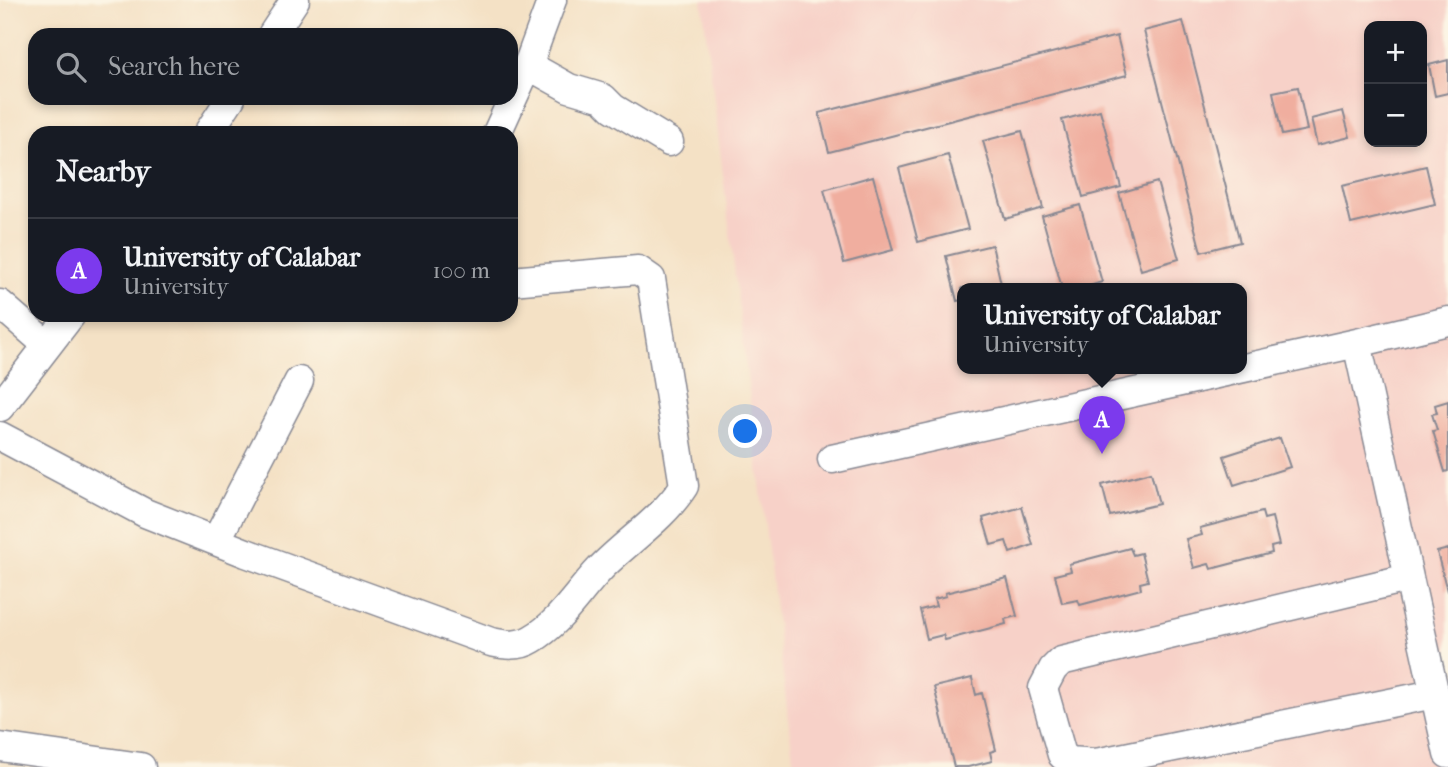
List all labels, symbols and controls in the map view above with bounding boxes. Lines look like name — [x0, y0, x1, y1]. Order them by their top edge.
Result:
map controls — [1364, 21, 1427, 147]
button: + — [1364, 21, 1427, 84]
search box — [28, 28, 518, 105]
icon: search — [52, 48, 90, 86]
text: Search here — [108, 51, 240, 82]
button: − — [1364, 84, 1427, 147]
text: Nearby — [56, 154, 151, 189]
text: University of Calabar — [123, 242, 360, 273]
text: A — [72, 257, 86, 284]
text: 100 m — [432, 257, 490, 284]
text: University — [123, 273, 228, 300]
popup — [957, 283, 1247, 374]
text: University of Calabar — [983, 300, 1221, 331]
text: University — [983, 331, 1089, 358]
pin: A — [1079, 396, 1125, 454]
your location — [728, 414, 762, 448]

